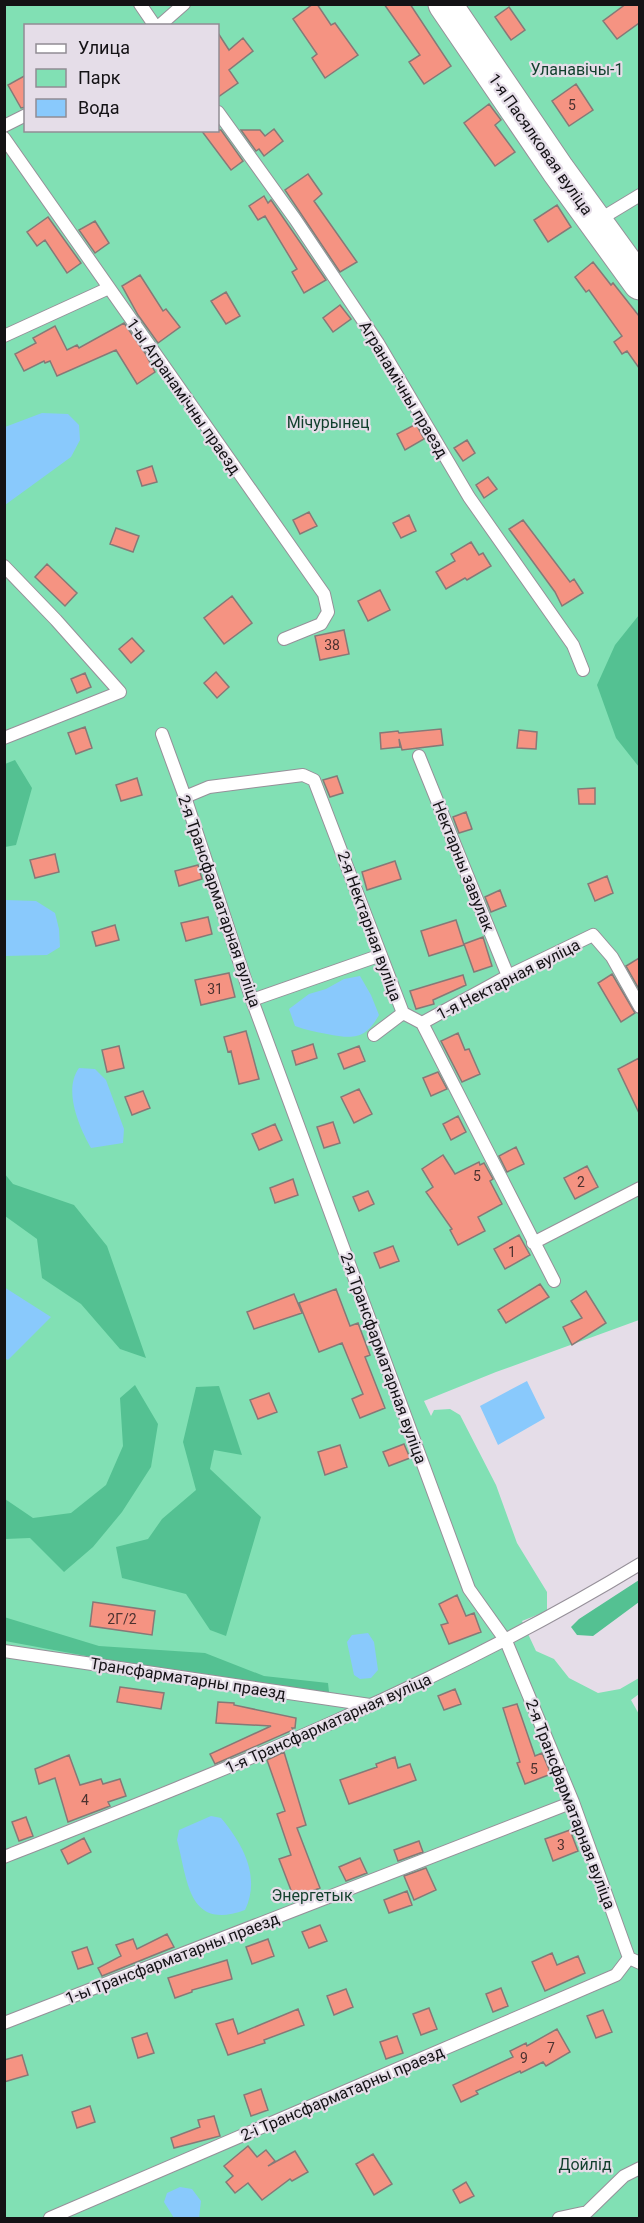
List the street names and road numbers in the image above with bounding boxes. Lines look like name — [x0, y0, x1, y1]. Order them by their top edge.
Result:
street label: 1-я Пасялковая вуліца — [484, 70, 597, 219]
street label: 1-ы Агранамічны праезд — [123, 315, 245, 478]
street label: Агранамічны праезд — [355, 317, 452, 461]
street label: 2-я Трансфарматарная вуліца — [174, 793, 265, 1010]
street label: Нектарны завулак — [429, 798, 499, 935]
street label: 2-я Нектарная вуліца — [334, 849, 406, 1004]
street label: 1-я Нектарная вуліца — [433, 935, 583, 1024]
street label: 2-я Трансфарматарная вуліца — [336, 1250, 431, 1466]
street label: Трансфарматарны праезд — [89, 1654, 287, 1703]
street label: 1-я Трансфарматарная вуліца — [222, 1669, 434, 1778]
street label: 2-я Трансфарматарная вуліца — [522, 1697, 619, 1912]
street label: 1-ы Трансфарматарны праезд — [63, 1909, 282, 2008]
street label: 2-і Трансфарматарны праезд — [238, 2042, 447, 2145]

